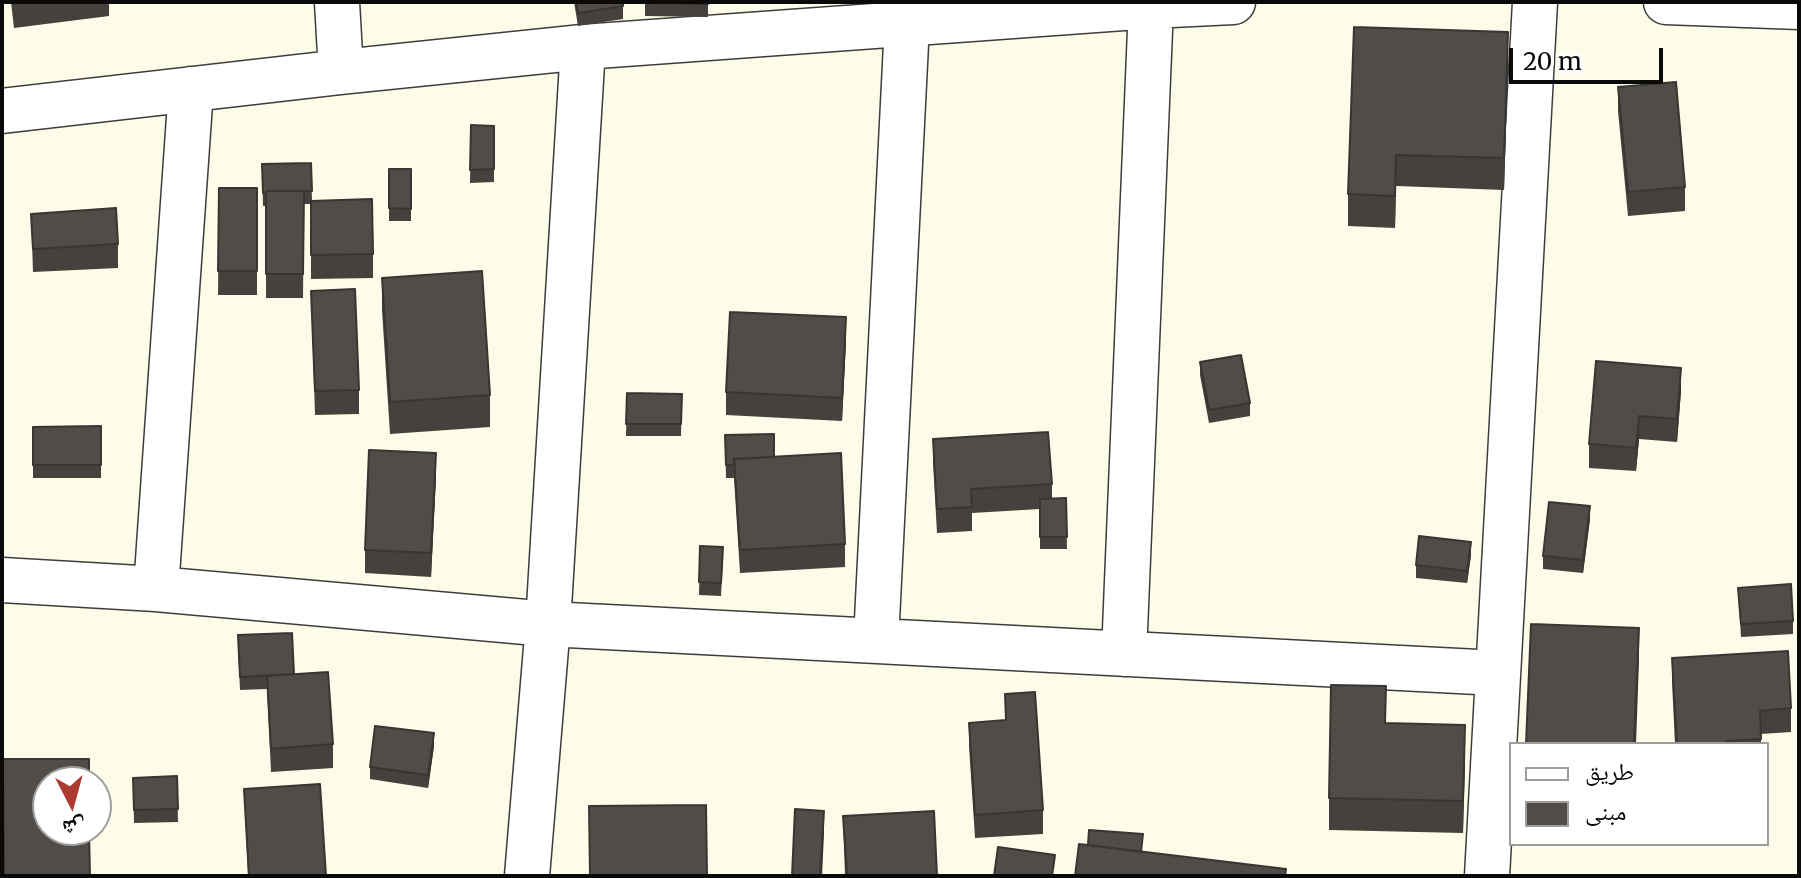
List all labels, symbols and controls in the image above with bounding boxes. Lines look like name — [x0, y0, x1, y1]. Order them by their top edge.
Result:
scale bar — [1513, 32, 1667, 82]
text: 20 m — [1523, 46, 1582, 77]
legend — [1509, 742, 1769, 846]
text: طريق — [1585, 756, 1634, 787]
north arrow — [32, 766, 112, 846]
text: مبنى — [1585, 796, 1626, 827]
text: ش — [61, 813, 87, 843]

